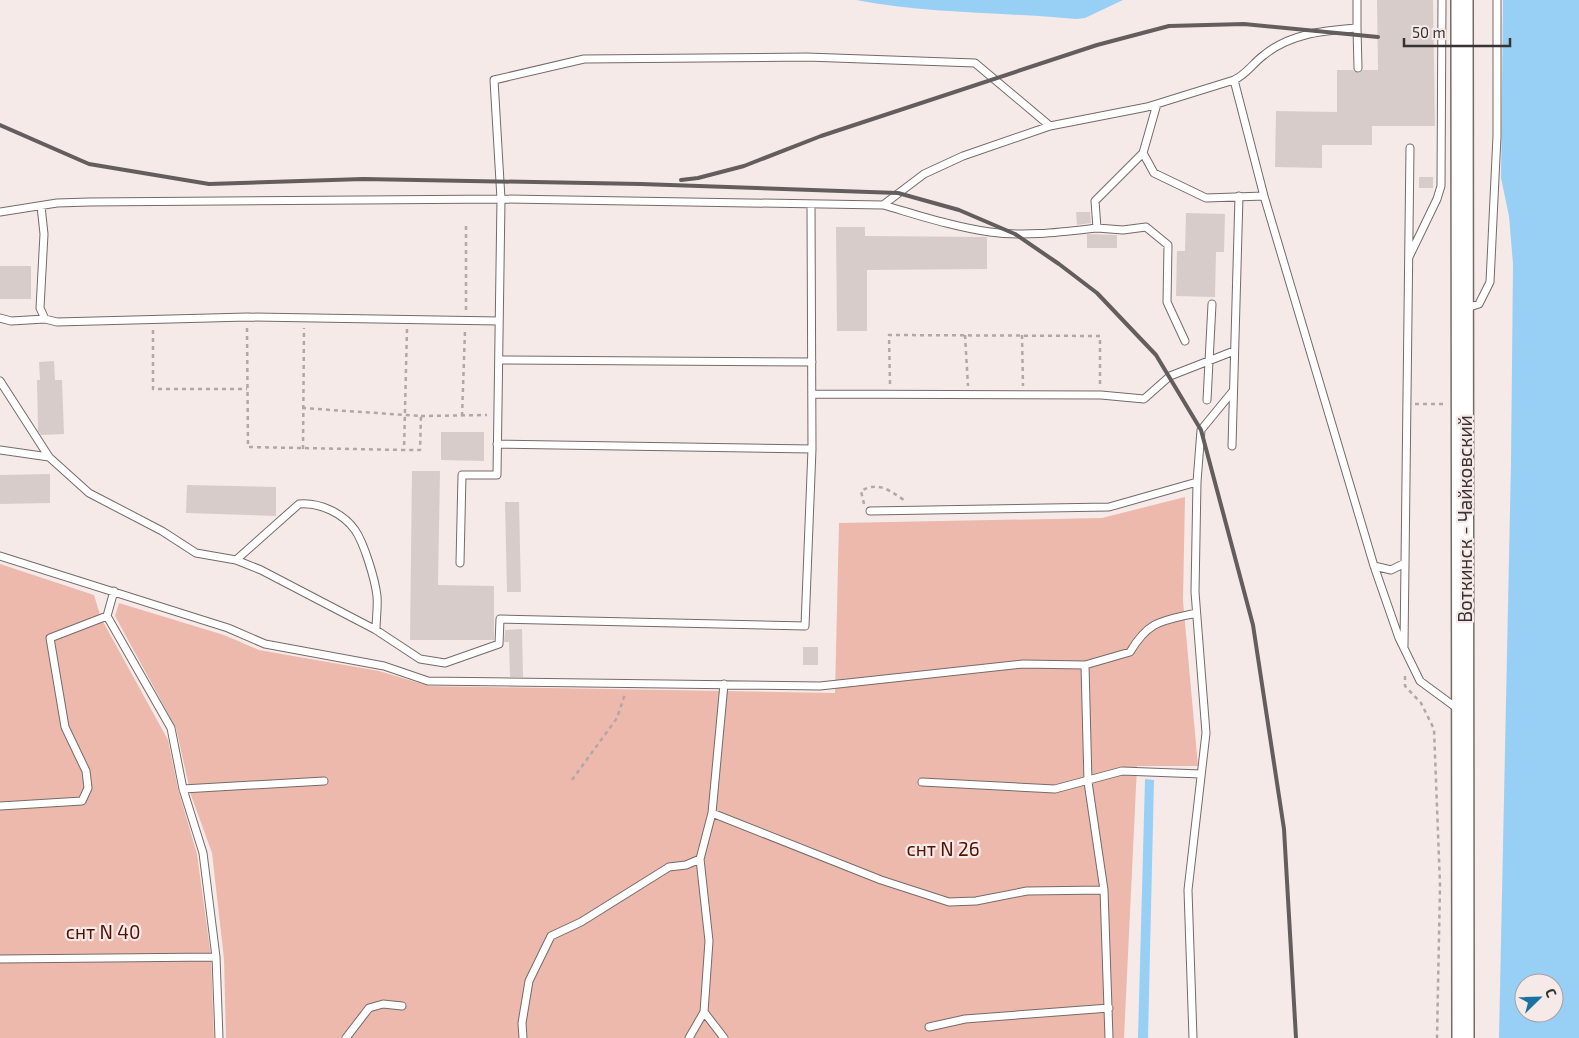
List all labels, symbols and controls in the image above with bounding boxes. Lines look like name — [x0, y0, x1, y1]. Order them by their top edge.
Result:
scale bar — [1404, 15, 1510, 47]
text: 50 m — [1412, 23, 1446, 41]
street label: Воткинск - Чайковский — [1453, 415, 1476, 623]
park label: снт N 26 — [906, 837, 980, 860]
park label: снт N 40 — [66, 920, 140, 943]
north arrow — [1514, 973, 1564, 1023]
text: С — [1542, 986, 1561, 1000]

